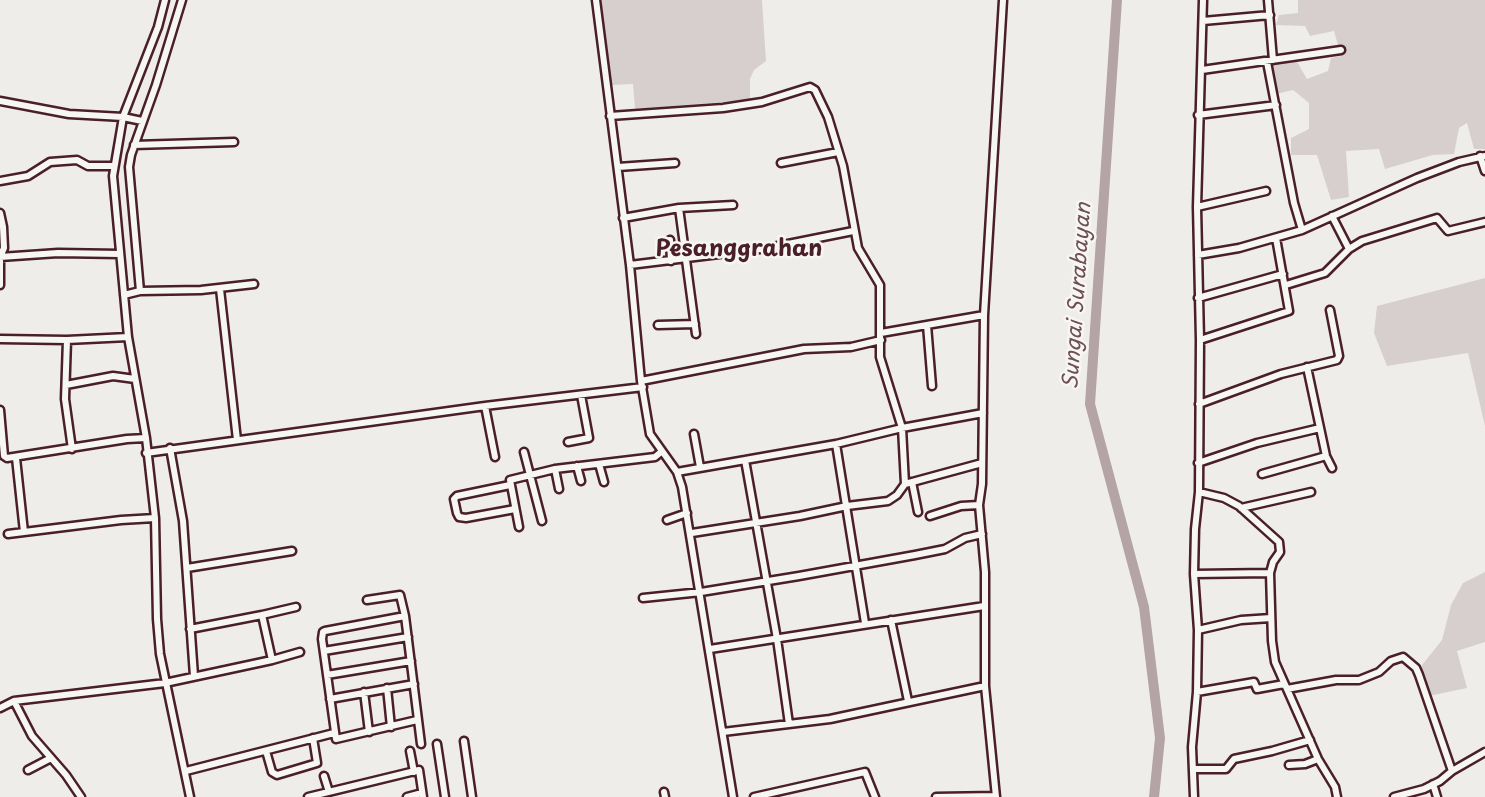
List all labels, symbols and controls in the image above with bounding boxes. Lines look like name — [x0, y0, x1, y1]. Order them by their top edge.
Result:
water label: Sungai Surabayan — [1059, 202, 1097, 390]
district label: Pesanggrahan — [655, 236, 823, 264]

